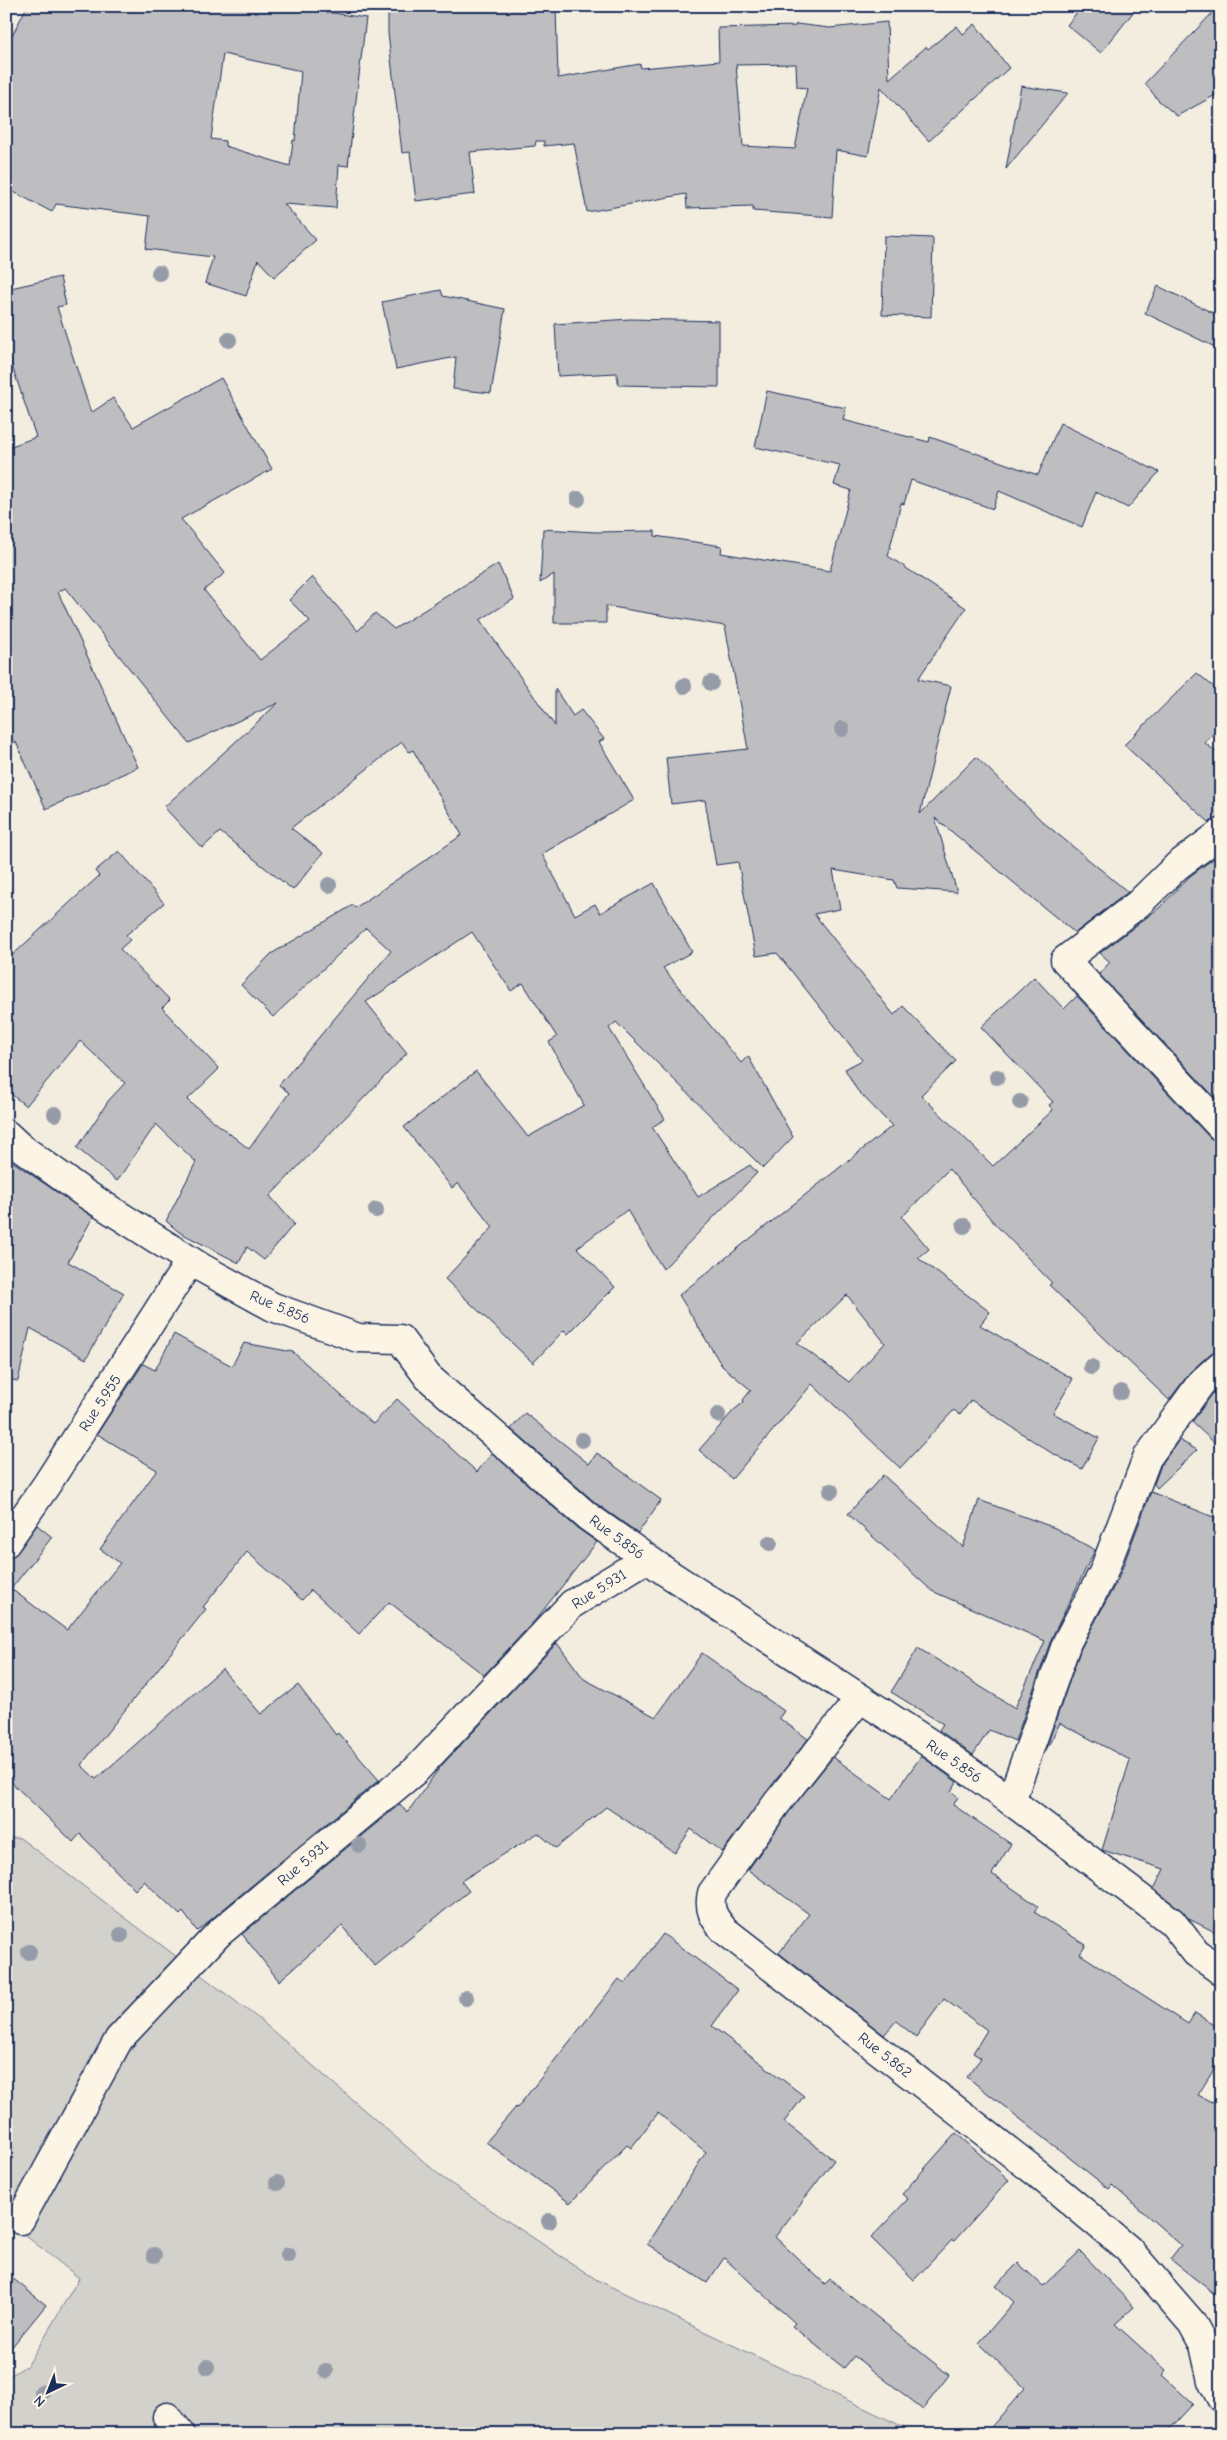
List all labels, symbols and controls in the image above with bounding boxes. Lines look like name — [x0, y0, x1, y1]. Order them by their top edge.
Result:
street label: Rue 5.856 — [247, 1286, 313, 1328]
street label: Rue 5.955 — [75, 1371, 125, 1435]
street label: Rue 5.856 — [586, 1511, 648, 1563]
street label: Rue 5.931 — [568, 1565, 630, 1613]
street label: Rue 5.856 — [923, 1735, 985, 1787]
street label: Rue 5.931 — [274, 1836, 332, 1890]
street label: Rue 5.862 — [855, 2028, 915, 2082]
north arrow — [22, 2368, 72, 2418]
text: N — [30, 2392, 49, 2410]

